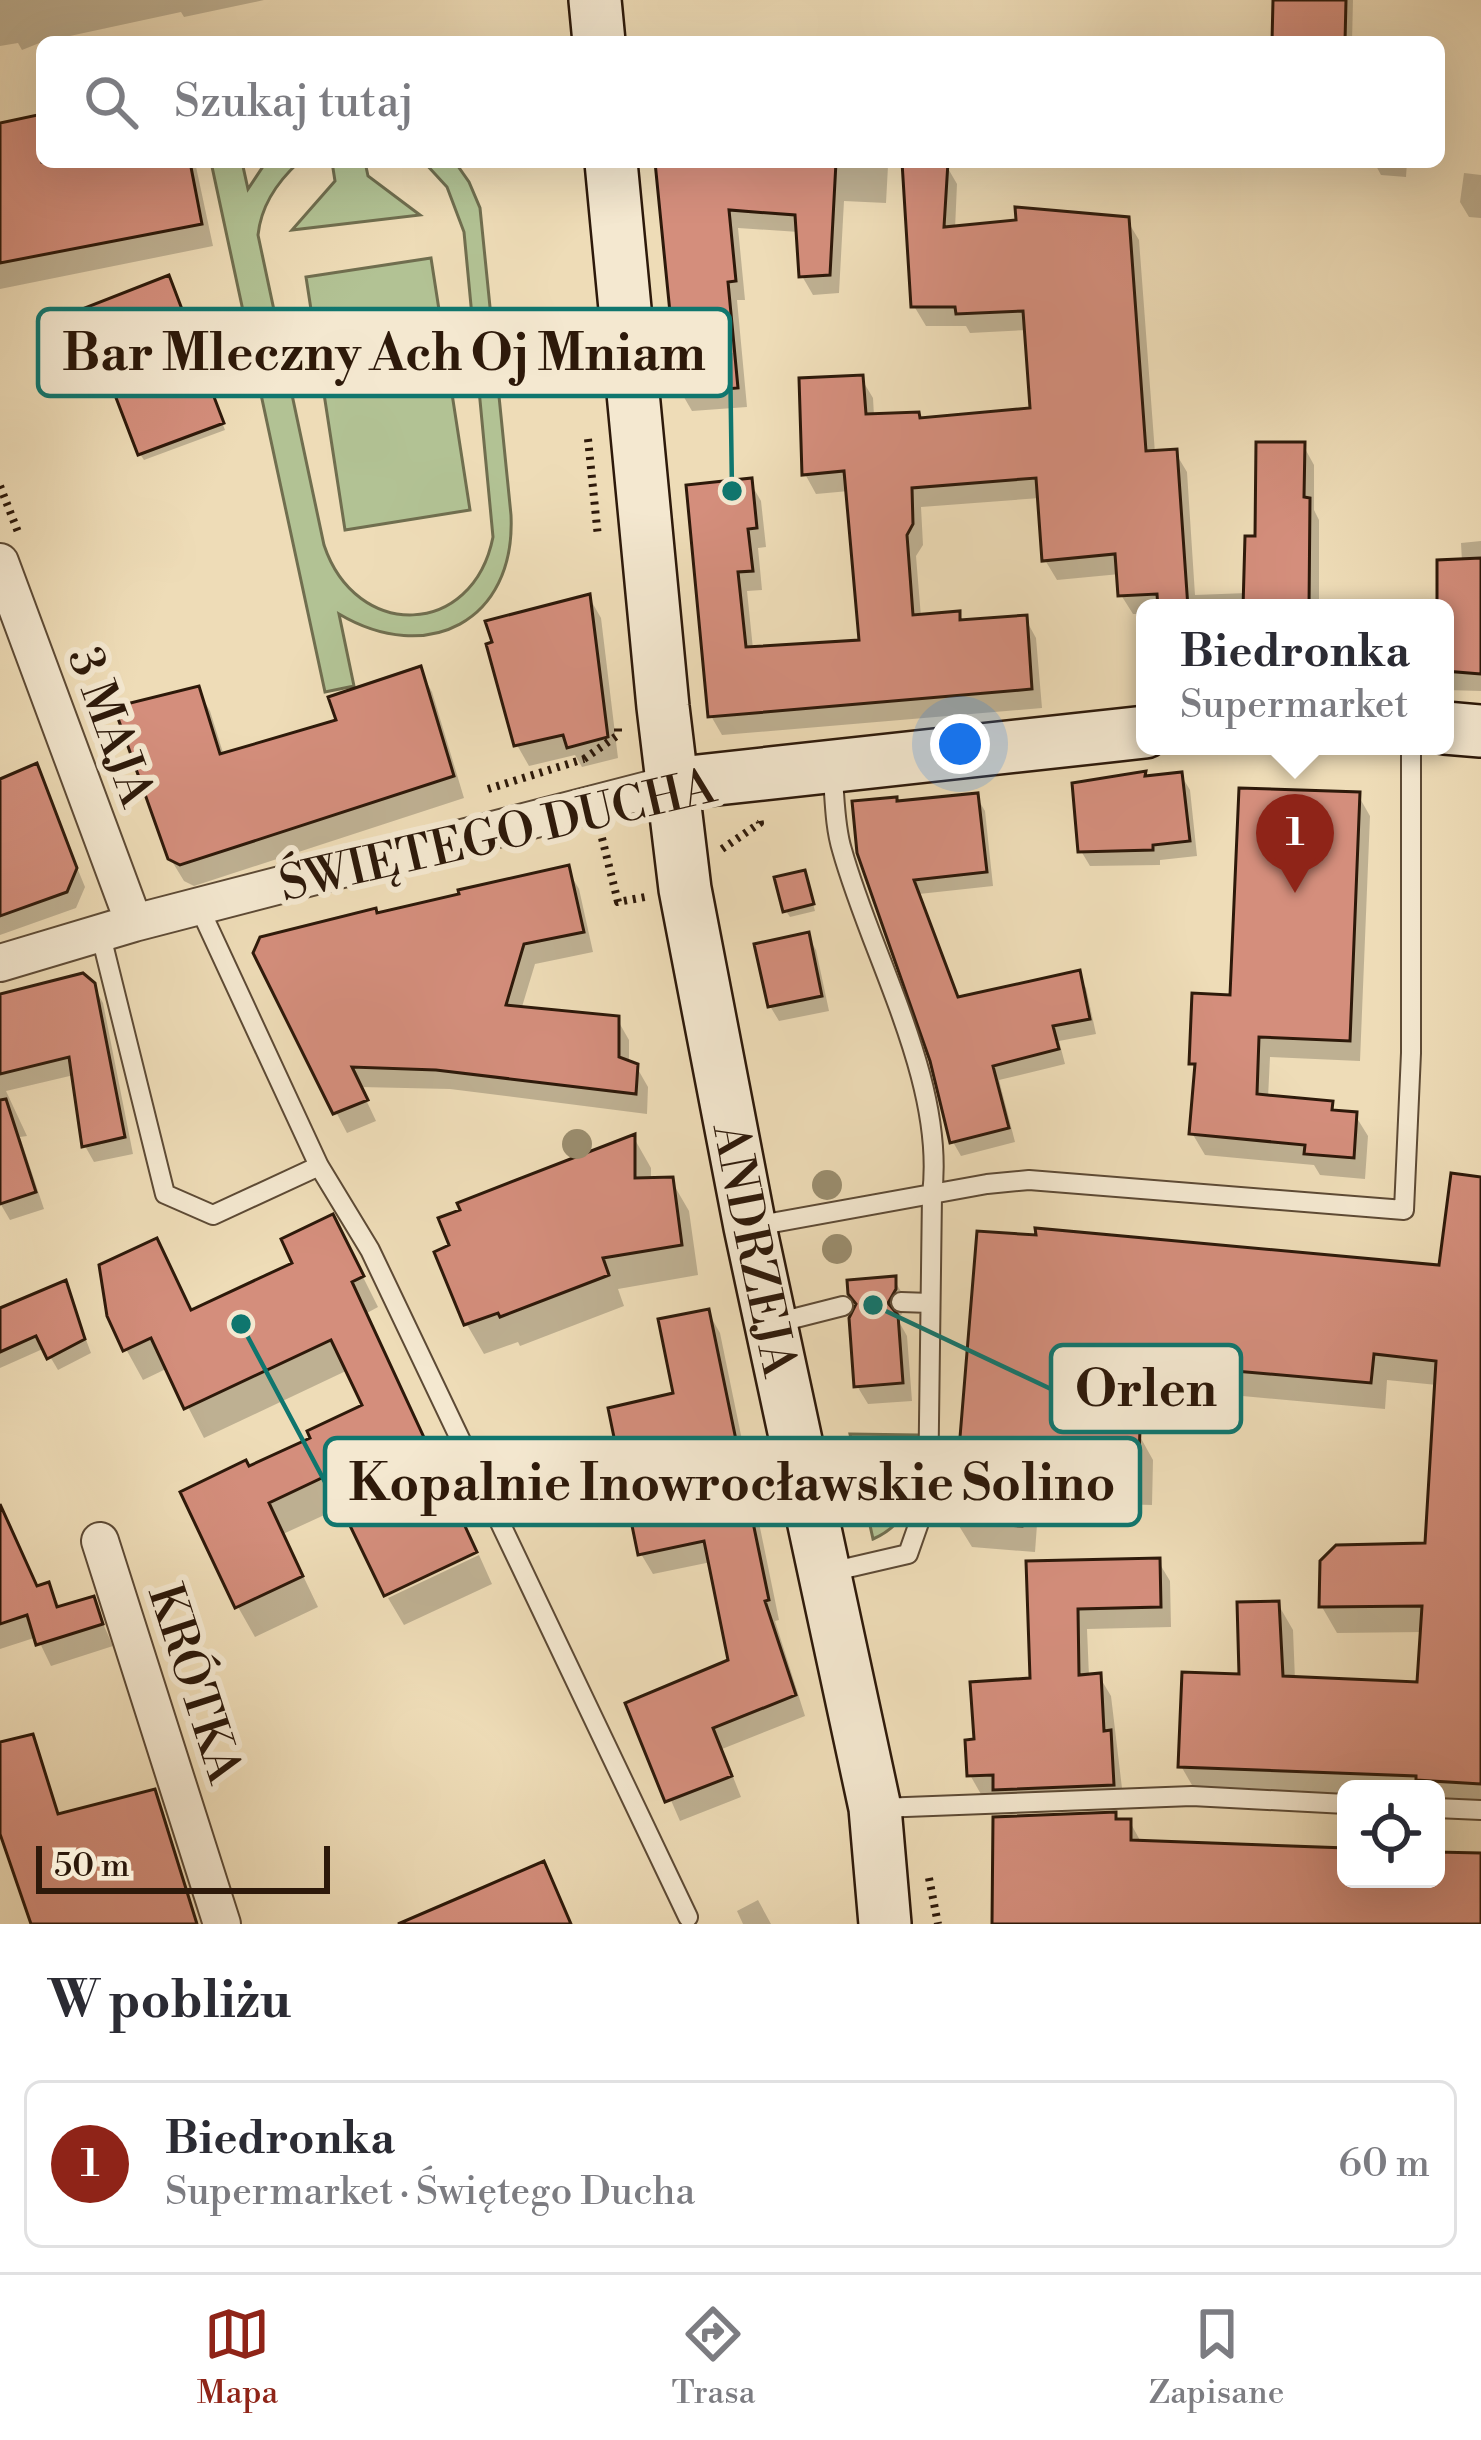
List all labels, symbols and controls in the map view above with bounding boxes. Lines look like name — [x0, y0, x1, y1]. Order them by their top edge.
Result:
search box — [36, 36, 1445, 168]
icon: search — [78, 69, 144, 135]
text: Szukaj tutaj — [174, 74, 414, 131]
callout: Bar Mleczny Ach Oj Mniam — [38, 309, 730, 396]
text: Bar Mleczny Ach Oj Mniam — [62, 323, 706, 387]
popup — [1136, 599, 1454, 755]
text: Biedronka — [1180, 624, 1410, 681]
street label: 3 MAJA — [53, 639, 166, 816]
text: Supermarket — [1180, 681, 1408, 730]
your location — [930, 714, 990, 774]
street label: ŚWIĘTEGO DUCHA — [273, 754, 723, 916]
pin: 1 — [1256, 794, 1334, 893]
street label: ANDRZEJA — [697, 1117, 808, 1383]
callout: Orlen — [1051, 1345, 1241, 1432]
text: Orlen — [1075, 1359, 1217, 1423]
callout: Kopalnie Inowrocławskie Solino — [325, 1438, 1140, 1525]
text: Kopalnie Inowrocławskie Solino — [349, 1453, 1115, 1517]
street label: KRÓTKA — [133, 1576, 257, 1792]
map controls — [1337, 1780, 1445, 1888]
button: locate — [1337, 1780, 1445, 1888]
scale bar — [36, 1840, 330, 1893]
text: 50 m — [54, 1846, 130, 1887]
text: W pobliżu — [48, 1970, 291, 2034]
text: Biedronka — [165, 2111, 395, 2168]
text: 1 — [81, 2140, 99, 2189]
text: 60 m — [1338, 2140, 1430, 2189]
text: Supermarket · Świętego Ducha — [165, 2168, 695, 2217]
tab: Mapa — [197, 2301, 278, 2414]
tab: Trasa — [672, 2301, 755, 2414]
tab: Zapisane — [1149, 2301, 1284, 2414]

